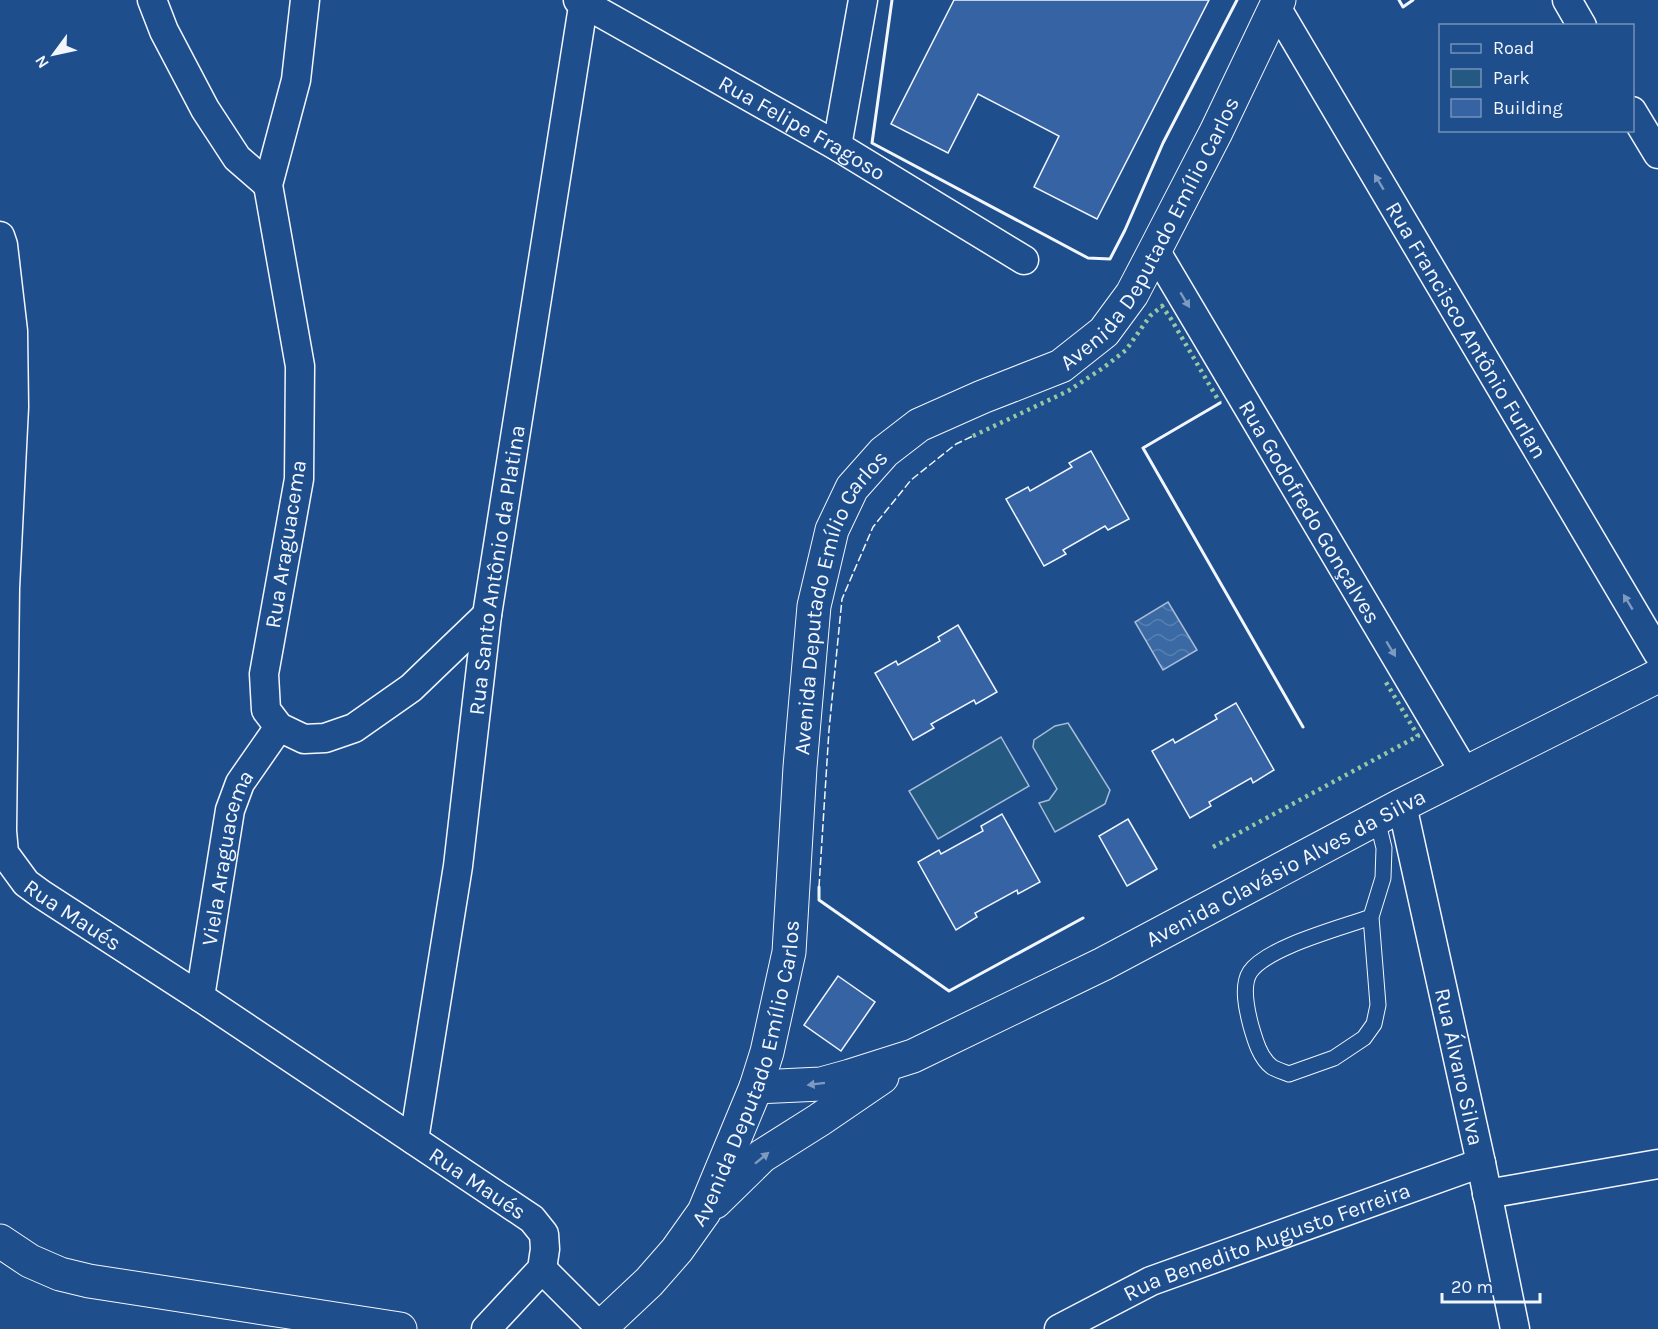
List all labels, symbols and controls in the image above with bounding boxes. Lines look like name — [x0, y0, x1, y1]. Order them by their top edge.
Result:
north arrow — [24, 24, 84, 84]
legend — [1439, 24, 1634, 132]
text: Road — [1493, 37, 1534, 59]
text: N — [31, 52, 53, 72]
text: Park — [1493, 67, 1530, 89]
street label: Rua Felipe Fragoso — [714, 70, 890, 186]
street label: Avenida Deputado Emílio Carlos — [1055, 93, 1245, 376]
text: Building — [1493, 97, 1563, 119]
one-way arrow — [1374, 174, 1385, 190]
street label: Rua Francisco Antônio Furlan — [1380, 197, 1552, 464]
one-way arrow — [1180, 292, 1190, 309]
street label: Rua Godofredo Gonçalves — [1233, 395, 1386, 629]
street label: Rua Santo Antônio da Platina — [464, 423, 531, 717]
street label: Avenida Deputado Emílio Carlos — [789, 445, 893, 756]
street label: Rua Araguacema — [260, 458, 312, 630]
one-way arrow — [1624, 594, 1634, 611]
one-way arrow — [1386, 641, 1397, 657]
street label: Viela Araguacema — [196, 765, 259, 948]
street label: Avenida Clavásio Alves da Silva — [1142, 783, 1430, 953]
street label: Rua Maués — [18, 874, 126, 957]
street label: Avenida Deputado Emílio Carlos — [686, 919, 805, 1231]
street label: Rua Álvaro Silva — [1429, 986, 1489, 1148]
one-way arrow — [807, 1079, 826, 1089]
street label: Rua Maués — [424, 1142, 531, 1225]
one-way arrow — [754, 1151, 770, 1164]
street label: Rua Benedito Augusto Ferreira — [1119, 1177, 1414, 1307]
scale bar — [1442, 1266, 1540, 1304]
text: 20 m — [1451, 1276, 1493, 1298]

